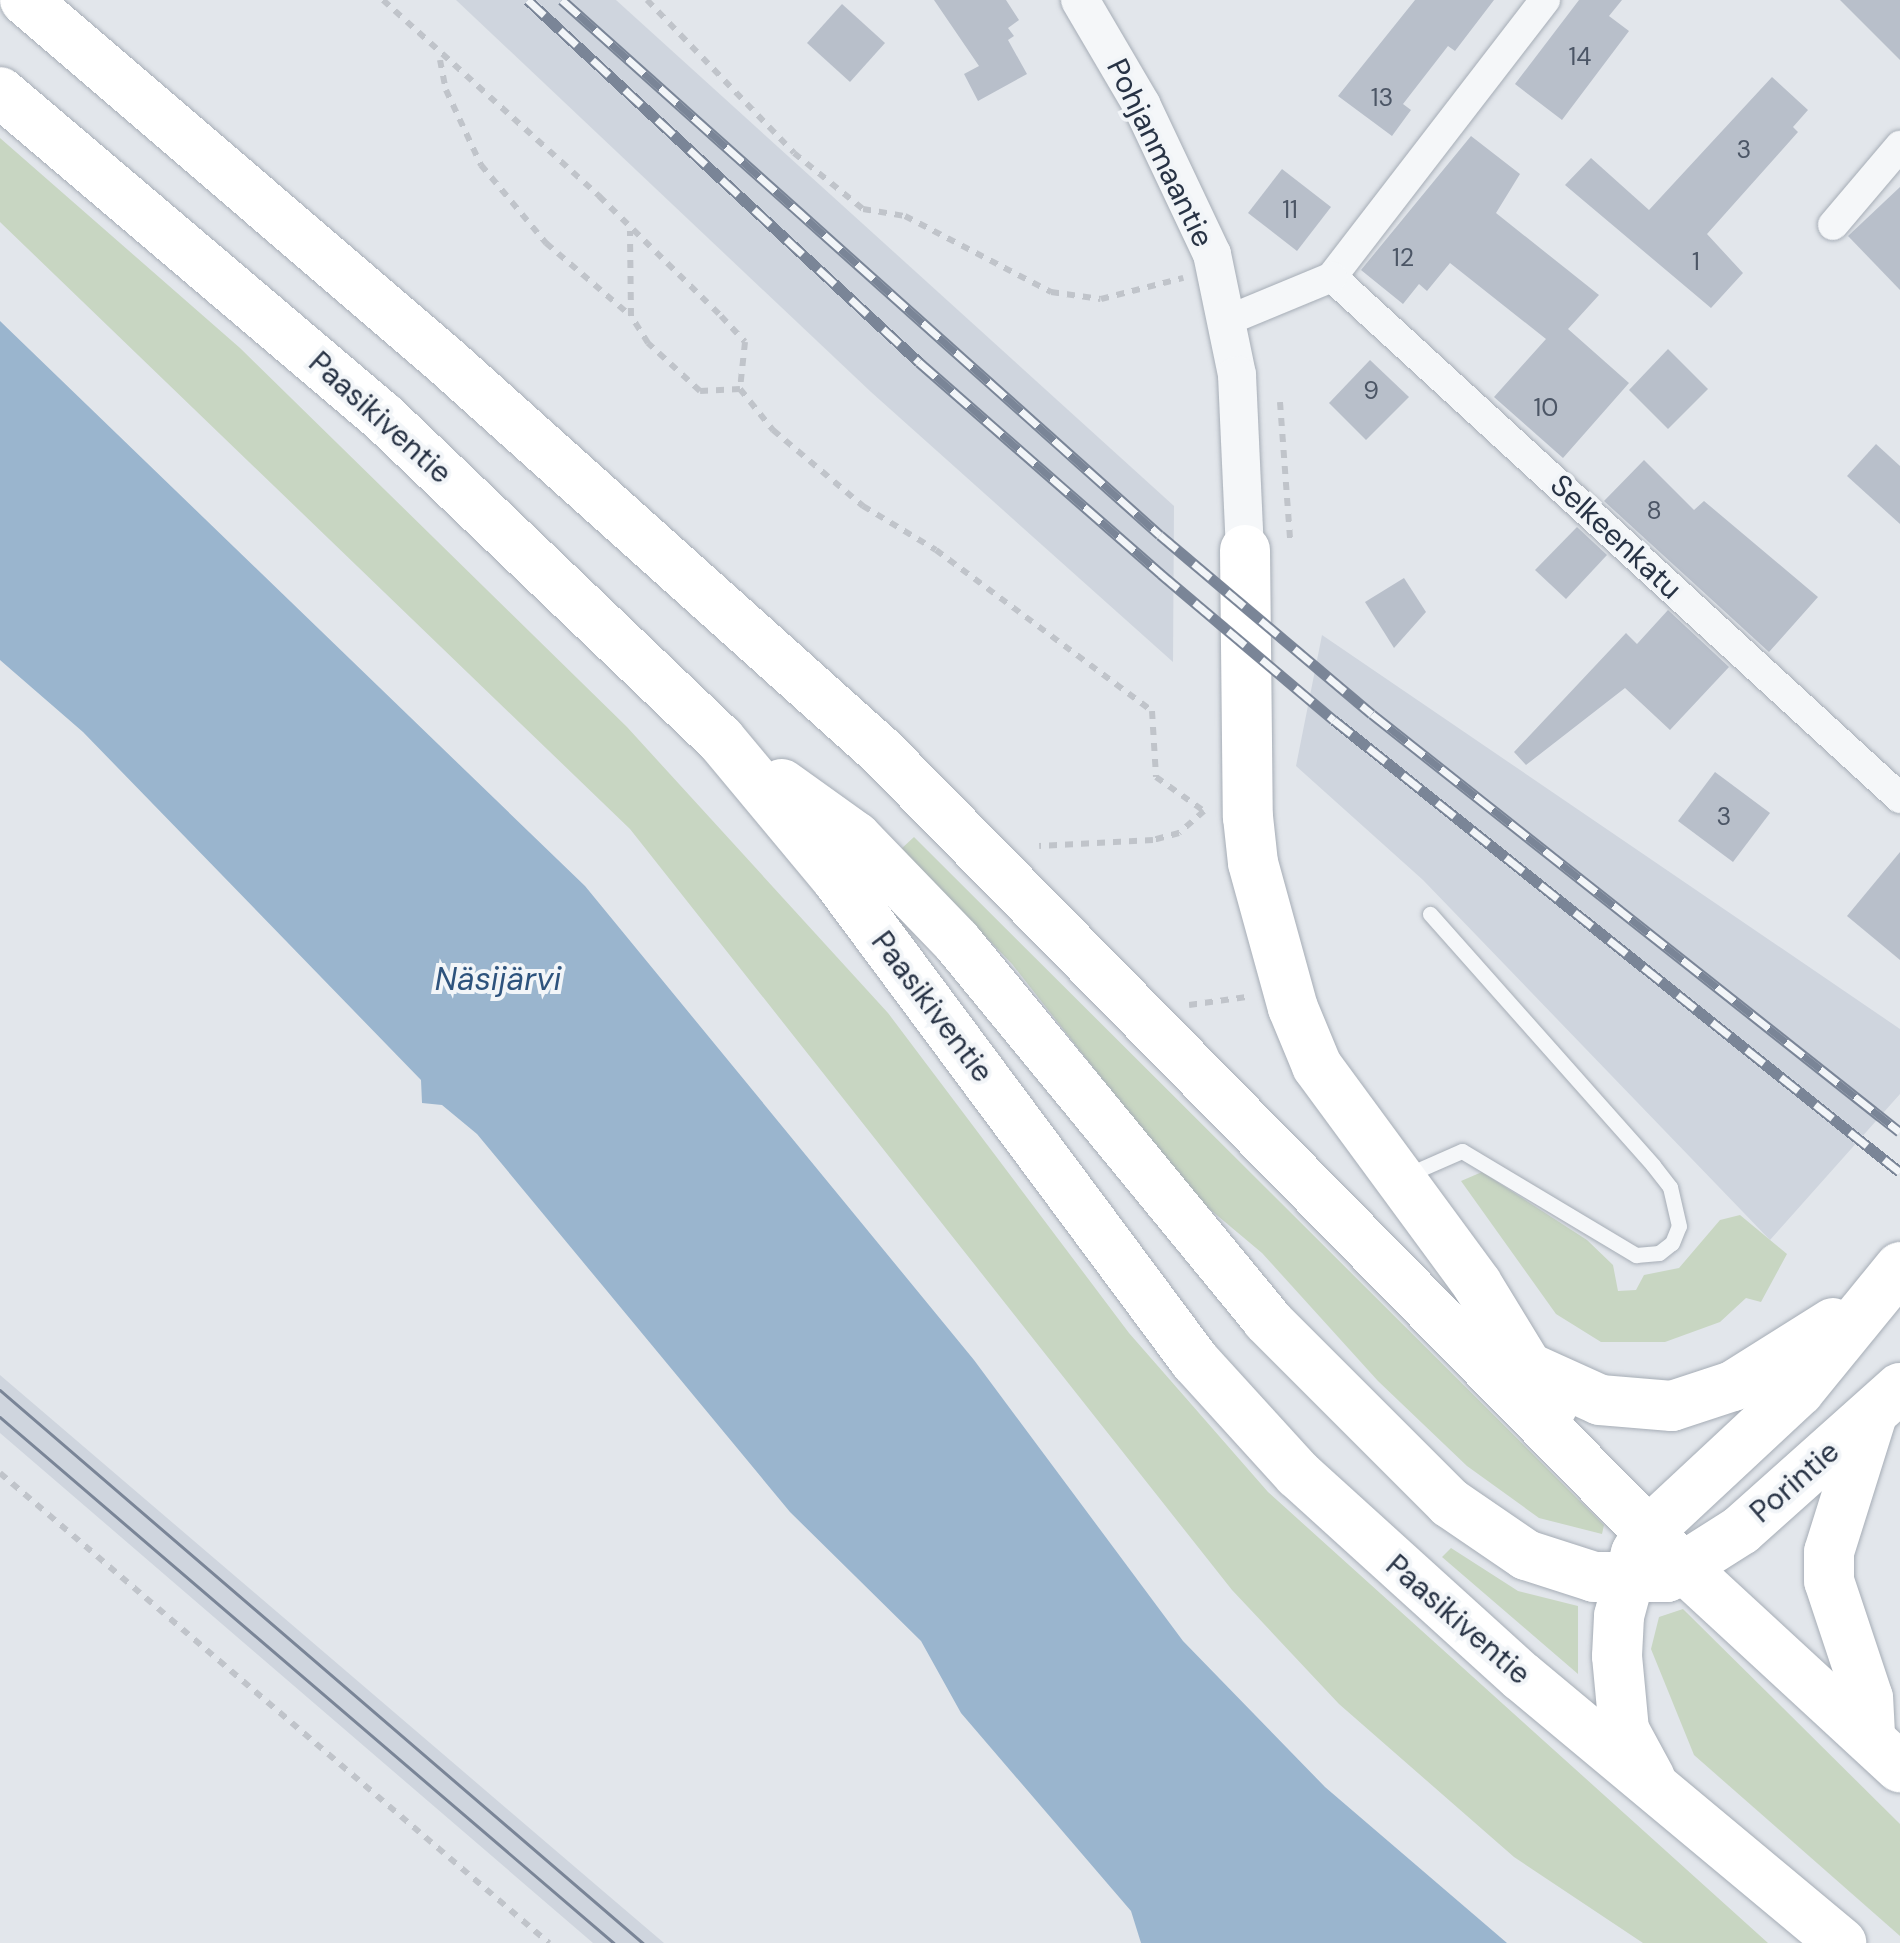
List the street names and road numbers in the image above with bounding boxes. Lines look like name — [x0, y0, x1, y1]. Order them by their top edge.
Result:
street label: Pohjanmaantie — [1099, 53, 1221, 253]
street label: Paasikiventie — [301, 345, 459, 491]
street label: Selkeenkatu — [1543, 467, 1689, 607]
street label: Paasikiventie — [864, 925, 1000, 1089]
street label: Porintie — [1743, 1434, 1847, 1530]
street label: Paasikiventie — [1379, 1548, 1537, 1692]

